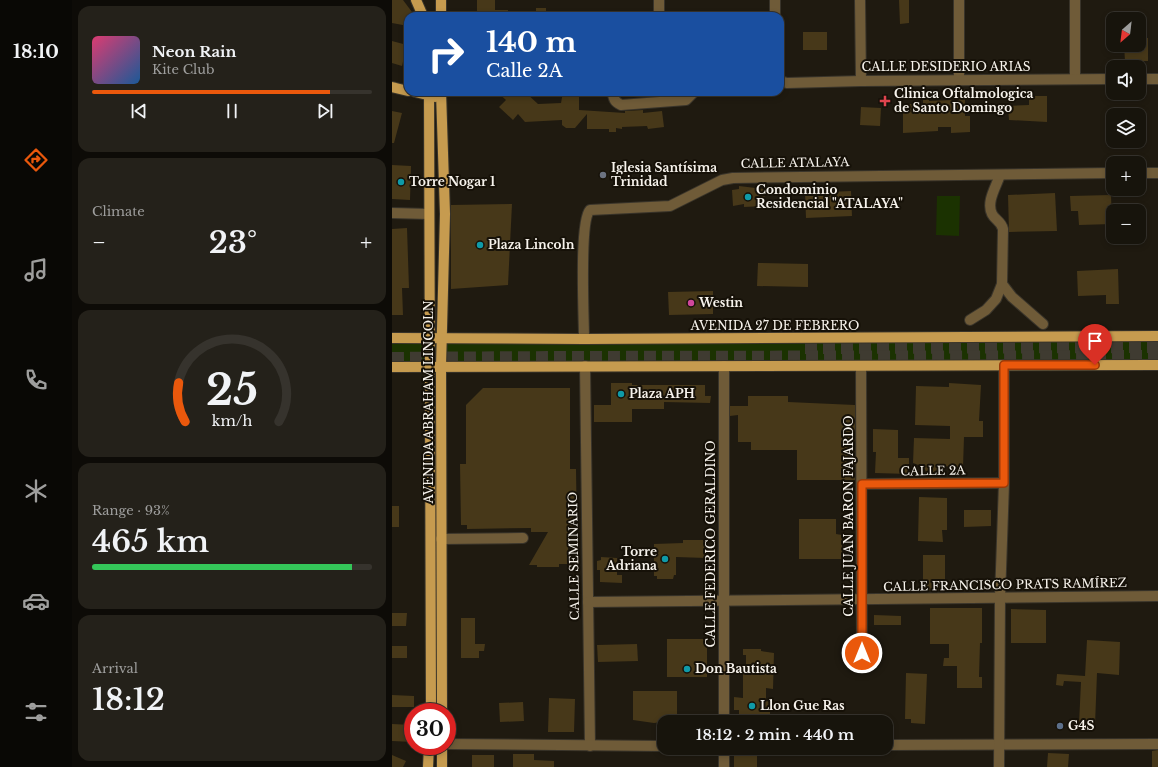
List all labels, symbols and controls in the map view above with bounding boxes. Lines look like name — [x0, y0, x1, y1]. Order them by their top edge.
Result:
north arrow — [1106, 12, 1146, 52]
map controls — [1106, 12, 1146, 244]
text: 140 m — [486, 25, 576, 60]
icon: right — [420, 28, 472, 80]
text: 18:10 — [13, 41, 59, 63]
text: Neon Rain — [152, 42, 236, 61]
street label: CALLE DESIDERIO ARIAS — [862, 59, 1031, 74]
text: Calle 2A — [486, 60, 563, 82]
button: sound — [1106, 60, 1146, 100]
text: Kite Club — [152, 61, 215, 78]
place label: Clinica Oftalmologica de Santo Domingo — [894, 86, 1034, 115]
marker: Clinica Oftalmologica de Santo Domingo — [879, 95, 891, 107]
icon: previous — [128, 100, 150, 122]
icon: pause — [221, 100, 243, 122]
icon: next — [314, 100, 336, 122]
button: layers — [1106, 108, 1146, 148]
icon: directions — [22, 146, 50, 174]
street label: CALLE ATALAYA — [740, 154, 850, 171]
button: + — [1106, 156, 1146, 196]
place label: Iglesia Santísima Trinidad — [611, 160, 717, 189]
marker: Iglesia Santísima Trinidad — [598, 170, 608, 180]
place label: Torre Nogar 1 — [409, 174, 495, 189]
marker: Torre Nogar 1 — [396, 177, 406, 187]
place label: Condominio Residencial "ATALAYA" — [756, 182, 903, 211]
marker: Condominio Residencial "ATALAYA" — [743, 192, 753, 202]
text: Climate — [92, 203, 145, 220]
button: − — [1106, 204, 1146, 244]
text: 23° — [209, 224, 257, 261]
text: − — [92, 229, 106, 256]
text: + — [360, 229, 372, 256]
place label: Plaza Lincoln — [488, 237, 575, 252]
marker: Plaza Lincoln — [475, 240, 485, 250]
icon: music — [22, 256, 50, 284]
place label: Westin — [698, 295, 743, 310]
marker: Westin — [686, 298, 696, 308]
street label: AVENIDA ABRAHAM LINCOLN — [421, 300, 436, 505]
street label: AVENIDA 27 DE FEBRERO — [690, 318, 859, 333]
pin — [1078, 324, 1112, 365]
icon: arrive — [1084, 330, 1106, 352]
text: 25 — [206, 364, 258, 415]
icon: phone — [22, 366, 50, 394]
place label: Plaza APH — [629, 386, 695, 401]
marker: Plaza APH — [616, 389, 626, 399]
text: km/h — [212, 411, 252, 429]
street label: CALLE JUAN BARON FAJARDO — [841, 415, 856, 617]
street label: CALLE FEDERICO GERALDINO — [703, 440, 718, 648]
street label: CALLE 2A — [900, 462, 966, 479]
icon: climate — [22, 477, 50, 505]
street label: CALLE SEMINARIO — [565, 492, 582, 620]
text: Range · 93% — [92, 502, 170, 519]
text: 465 km — [92, 523, 209, 560]
place label: Torre Adriana — [605, 544, 657, 573]
marker: Torre Adriana — [660, 554, 670, 564]
street label: CALLE FRANCISCO PRATS RAMÍREZ — [883, 574, 1127, 594]
icon: car — [22, 587, 50, 615]
position arrow — [841, 632, 883, 674]
text: Arrival — [92, 660, 138, 677]
place label: Don Bautista — [695, 661, 777, 676]
marker: Don Bautista — [682, 664, 692, 674]
text: 18:12 — [92, 681, 165, 718]
icon: filters — [22, 698, 50, 726]
place label: Llon Gue Ras — [760, 698, 845, 713]
marker: Llon Gue Ras — [747, 701, 757, 711]
speed limit sign: 30 — [404, 703, 456, 755]
place label: G4S — [1068, 718, 1094, 733]
marker: G4S — [1055, 721, 1065, 731]
text: 18:12 · 2 min · 440 m — [696, 725, 854, 744]

